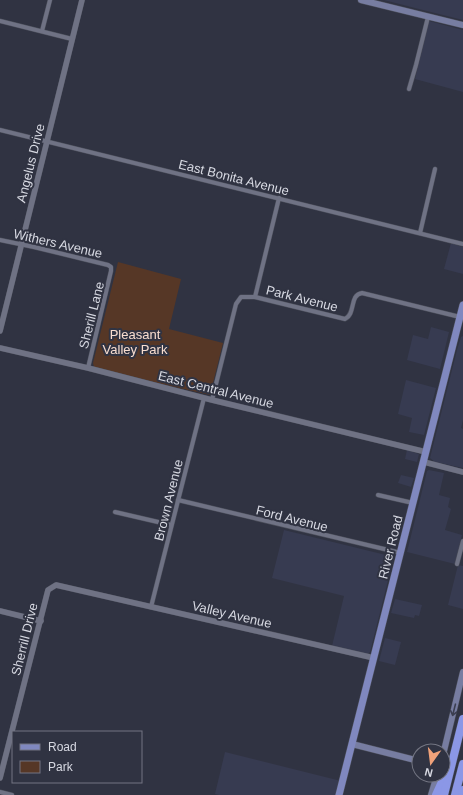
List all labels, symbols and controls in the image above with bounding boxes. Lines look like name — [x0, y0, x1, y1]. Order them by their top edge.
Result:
street label: Angelus Drive — [13, 122, 48, 204]
street label: East Bonita Avenue — [177, 157, 291, 198]
street label: Withers Avenue — [12, 226, 104, 261]
street label: Sherill Lane — [76, 280, 107, 350]
street label: Park Avenue — [264, 282, 339, 315]
park label: Pleasant Valley Park — [103, 327, 168, 357]
street label: East Central Avenue — [157, 368, 275, 411]
street label: Brown Avenue — [151, 458, 186, 542]
street label: Ford Avenue — [254, 502, 329, 535]
street label: River Road — [375, 514, 406, 580]
street label: Valley Avenue — [191, 598, 273, 631]
street label: Sherrill Drive — [8, 601, 41, 677]
one-way arrow — [449, 703, 457, 716]
legend — [12, 731, 142, 783]
text: Road — [48, 740, 77, 754]
north arrow — [411, 743, 451, 783]
text: Park — [48, 760, 74, 774]
text: N — [423, 766, 434, 779]

